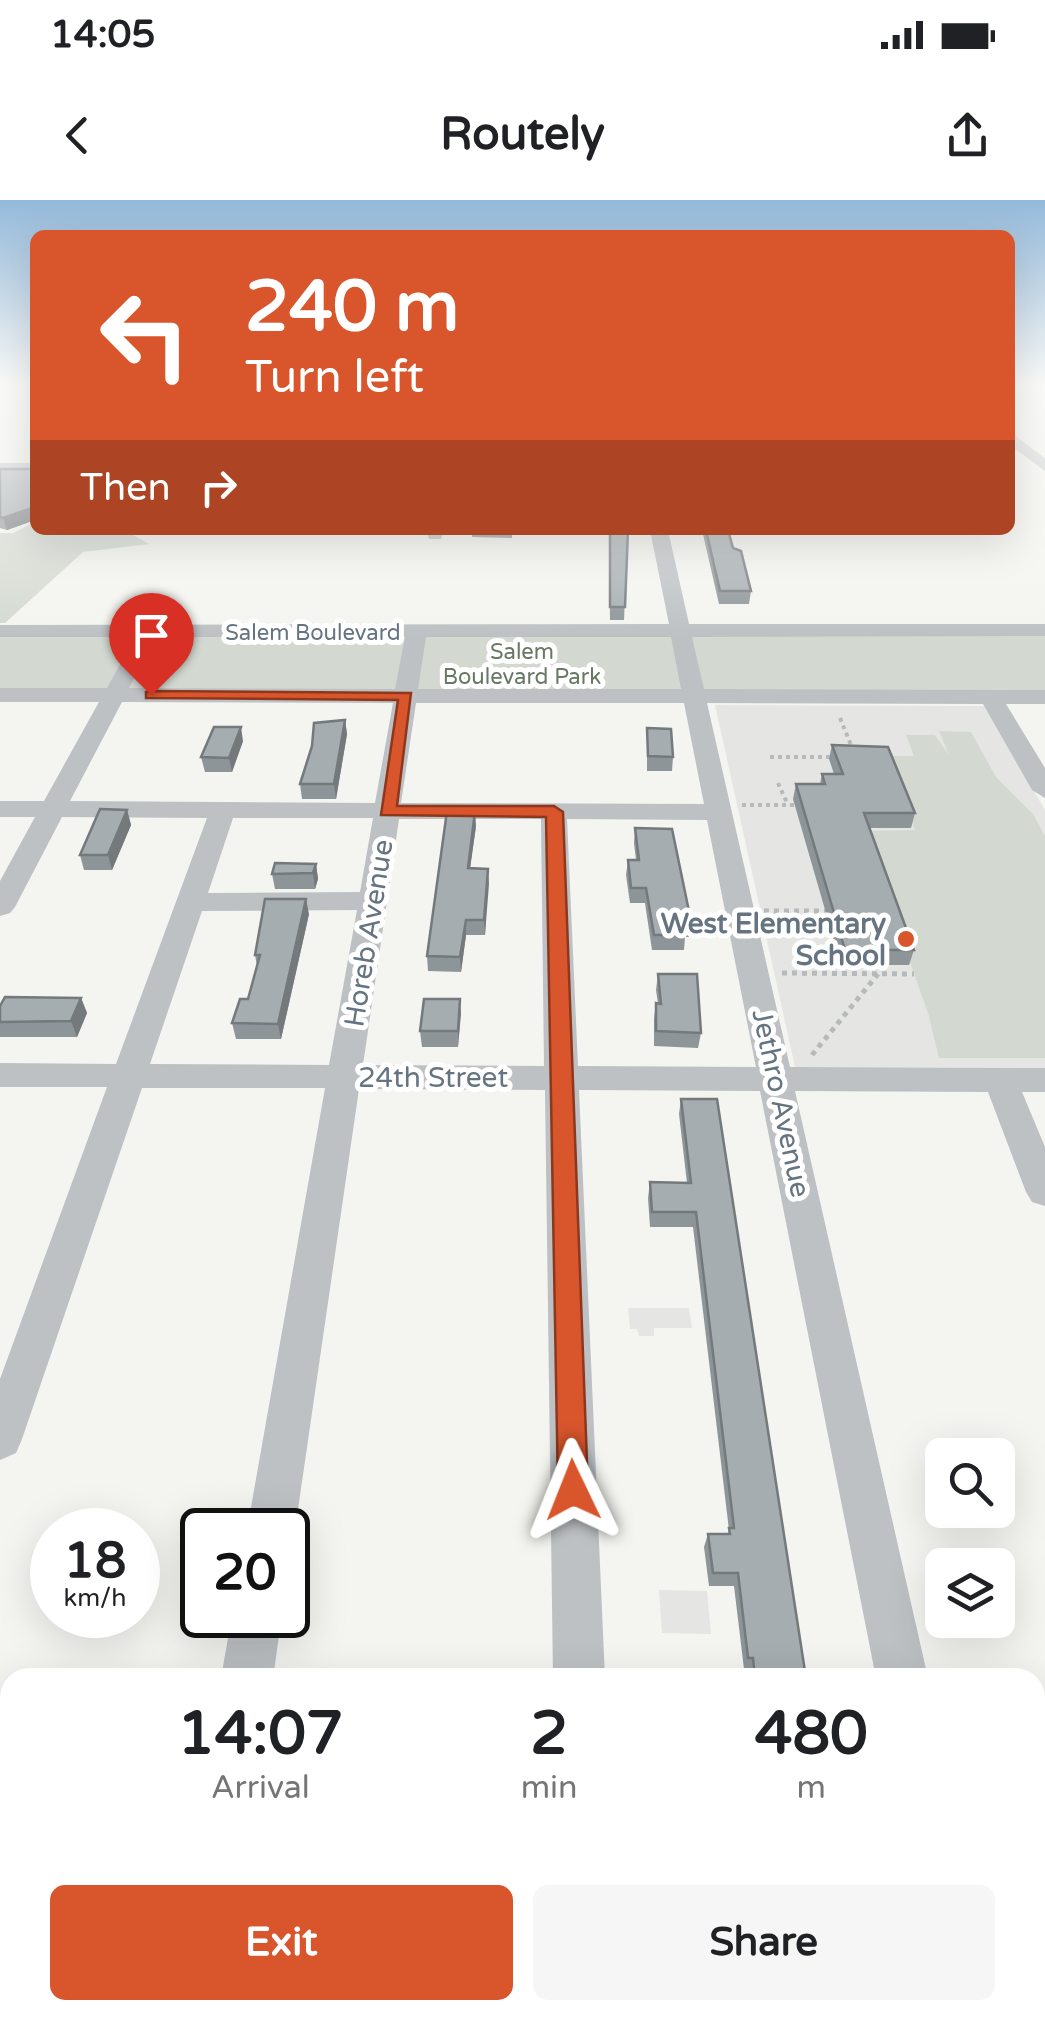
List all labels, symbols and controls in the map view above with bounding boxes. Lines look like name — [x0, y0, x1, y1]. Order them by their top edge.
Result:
text: 14:05 — [50, 12, 155, 58]
icon: back — [50, 108, 105, 163]
text: Routely — [440, 108, 605, 162]
icon: share — [940, 108, 995, 163]
text: 240 m — [245, 266, 459, 350]
icon: left — [80, 270, 210, 400]
text: Turn left — [245, 351, 424, 405]
icon: right — [191, 460, 246, 515]
text: Then — [80, 465, 171, 511]
pin — [109, 593, 194, 696]
icon: arrive — [124, 608, 179, 663]
street label: Salem Boulevard — [225, 620, 401, 646]
park label: Salem Boulevard Park — [443, 639, 601, 690]
street label: Horeb Avenue — [337, 837, 401, 1029]
place label: West Elementary School — [661, 907, 886, 973]
marker: West Elementary School — [895, 928, 917, 950]
street label: Jethro Avenue — [744, 1006, 818, 1200]
street label: 24th Street — [358, 1061, 508, 1095]
position arrow — [521, 1438, 625, 1542]
map controls — [925, 1438, 1015, 1638]
button: search — [925, 1438, 1015, 1528]
speed limit sign: 20 — [180, 1508, 310, 1638]
text: 18 — [64, 1531, 126, 1591]
button: layers — [925, 1548, 1015, 1638]
text: km/h — [64, 1583, 126, 1613]
text: 14:07 — [177, 1698, 344, 1770]
text: 2 — [530, 1698, 568, 1770]
text: 480 — [755, 1698, 868, 1770]
text: Arrival — [211, 1769, 310, 1807]
text: min — [521, 1769, 578, 1807]
text: m — [797, 1769, 826, 1807]
button: Exit — [50, 1885, 513, 2000]
button: Share — [533, 1885, 995, 2000]

